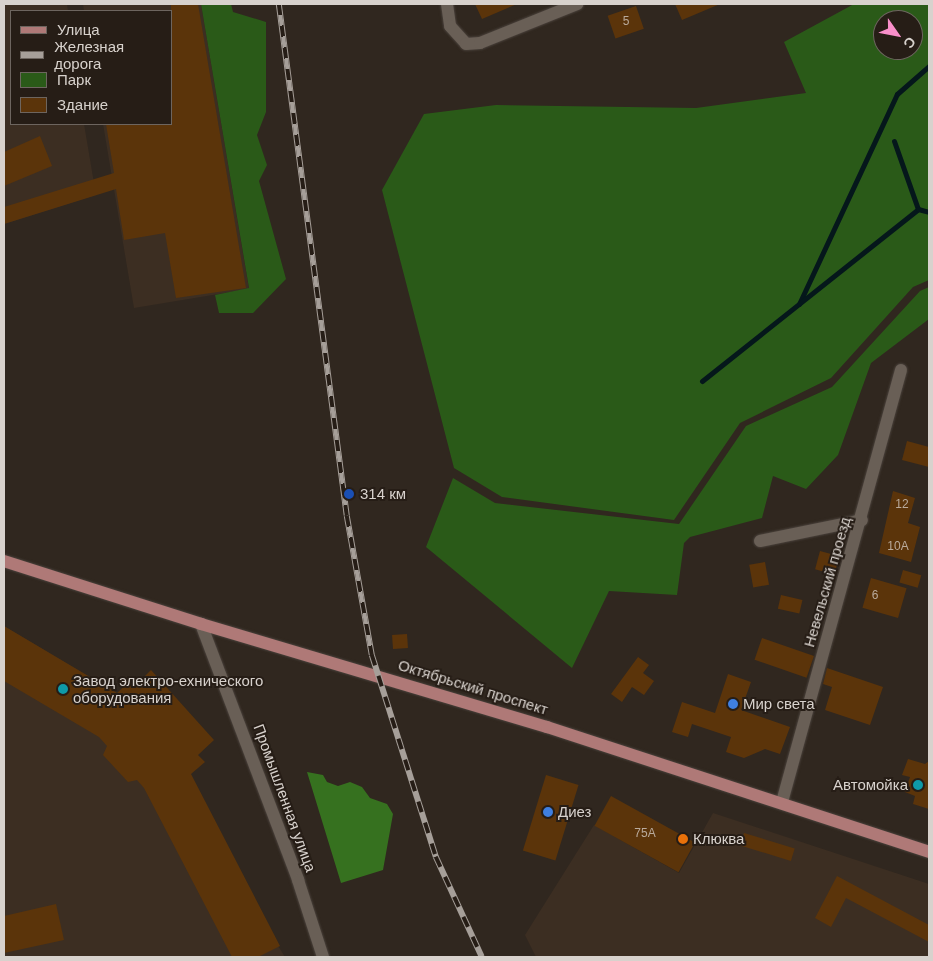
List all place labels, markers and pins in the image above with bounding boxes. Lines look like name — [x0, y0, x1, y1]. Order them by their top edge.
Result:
place label: 314 км — [360, 485, 406, 503]
marker: 314 км — [342, 487, 356, 501]
place label: Завод электро-ехнического оборудования — [73, 671, 263, 706]
marker: Завод электро-ехнического оборудования — [57, 683, 69, 695]
place label: Мир света — [743, 695, 815, 713]
marker: Мир света — [727, 698, 739, 710]
place label: Автомойка — [833, 776, 908, 794]
marker: Автомойка — [912, 779, 924, 791]
place label: Диез — [558, 803, 591, 821]
marker: Диез — [542, 806, 554, 818]
place label: Клюква — [693, 830, 744, 848]
marker: Клюква — [677, 833, 689, 845]

